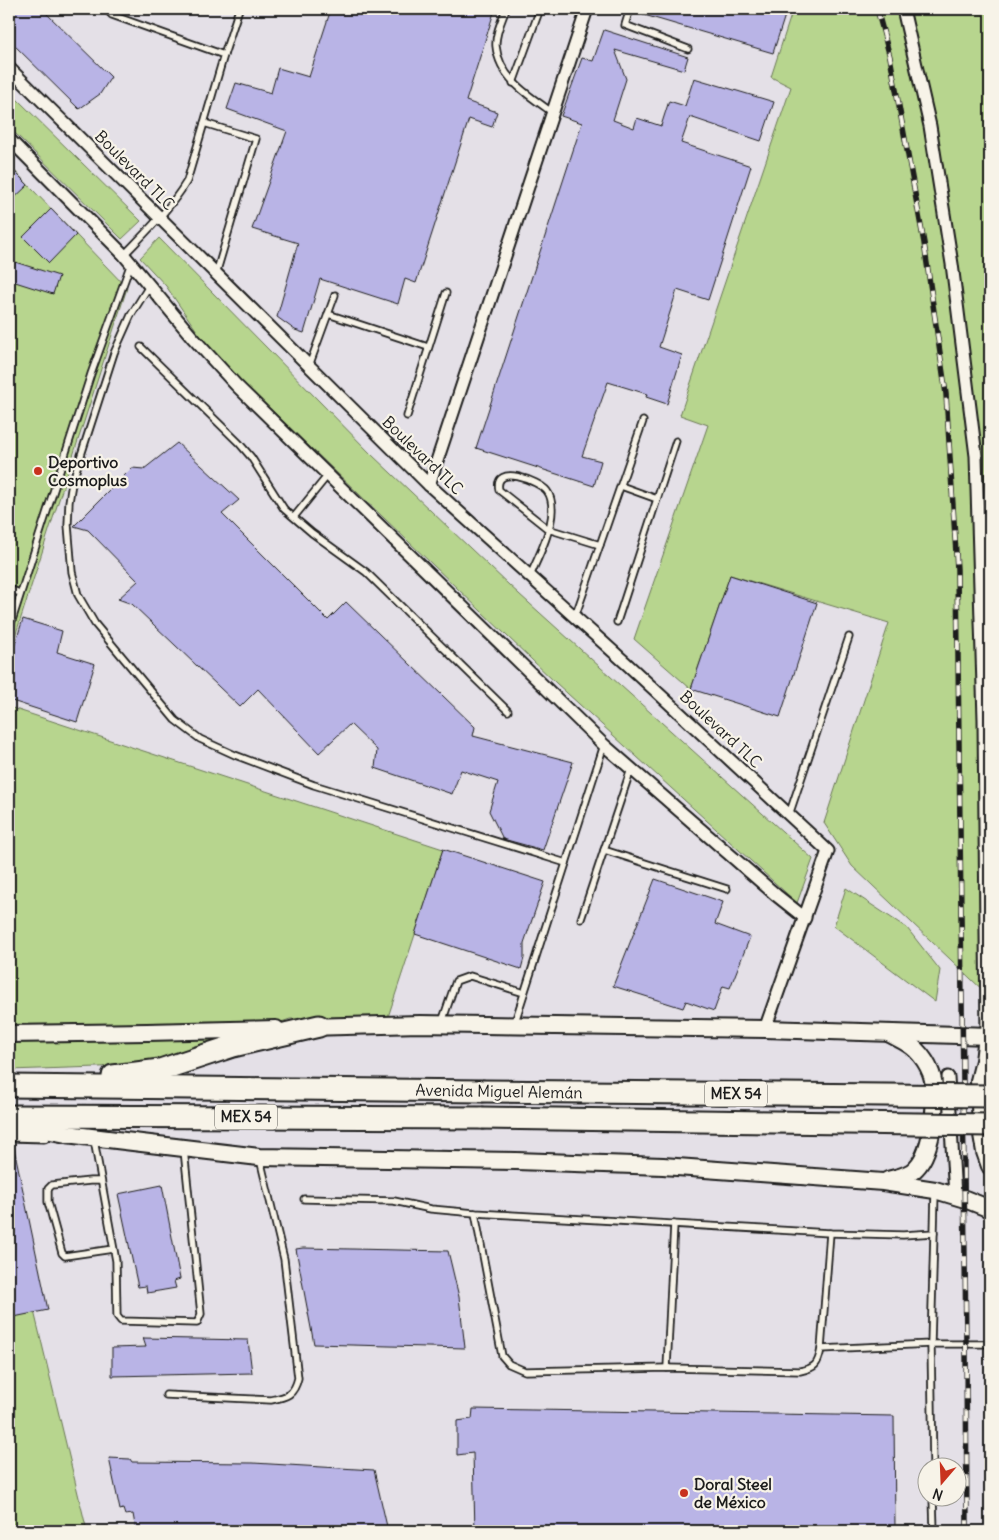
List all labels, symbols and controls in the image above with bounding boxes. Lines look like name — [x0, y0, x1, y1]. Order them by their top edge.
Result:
street label: Boulevard TLC — [91, 126, 179, 214]
street label: Boulevard TLC — [379, 412, 467, 498]
place label: Deportivo Cosmoplus — [48, 452, 127, 491]
marker: Deportivo Cosmoplus — [32, 465, 44, 477]
street label: Boulevard TLC — [676, 686, 766, 772]
street label: Avenida Miguel Alemán — [415, 1080, 583, 1102]
road number: MEX 54 — [705, 1082, 767, 1106]
road number: MEX 54 — [215, 1104, 277, 1130]
north arrow — [916, 1458, 966, 1508]
place label: Doral Steel de México — [694, 1474, 772, 1512]
text: N — [930, 1484, 945, 1504]
marker: Doral Steel de México — [678, 1487, 690, 1499]

